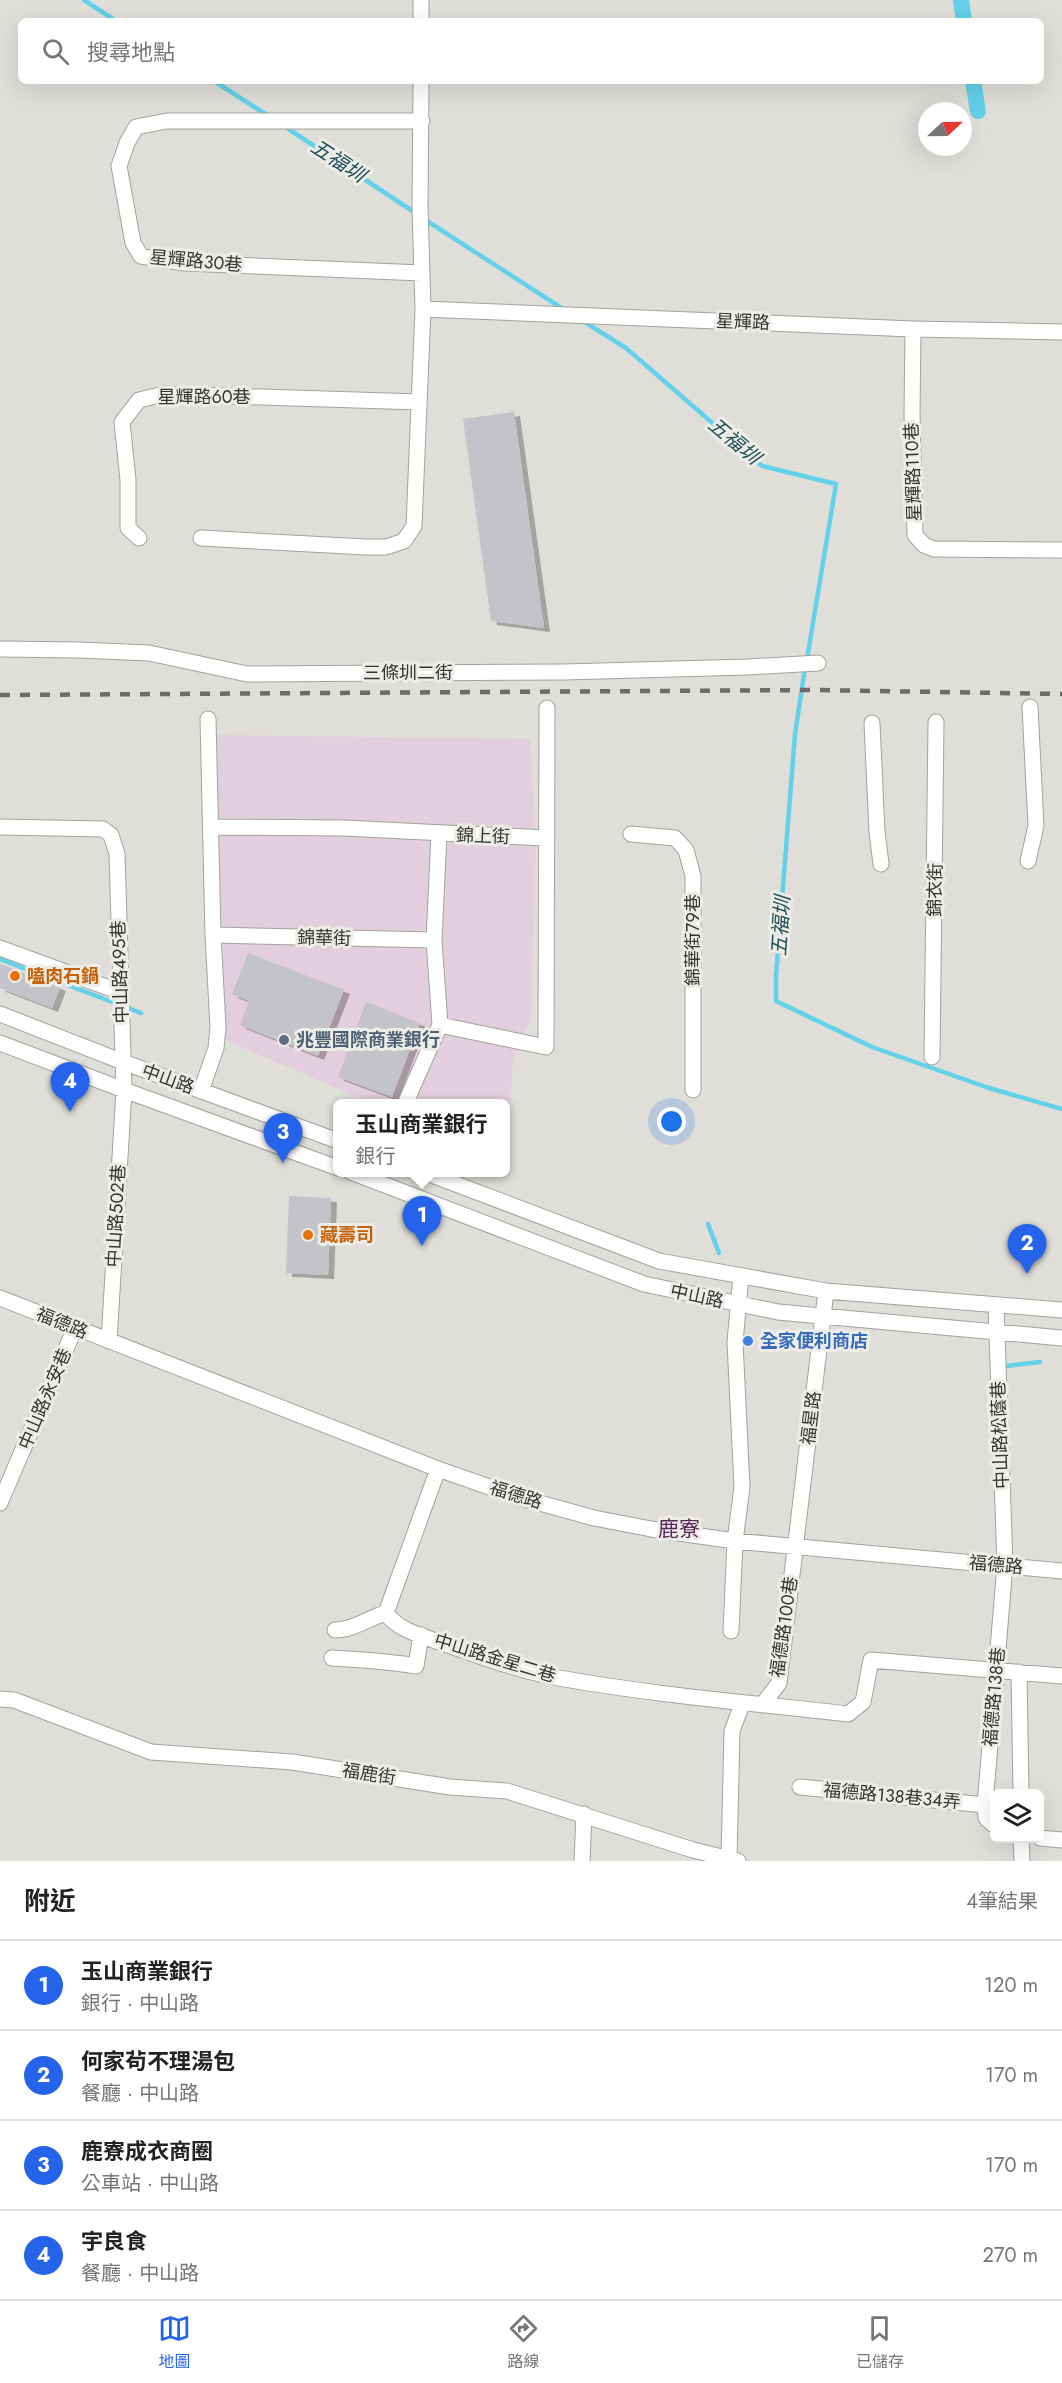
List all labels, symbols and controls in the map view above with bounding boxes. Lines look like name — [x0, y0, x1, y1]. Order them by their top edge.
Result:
search box — [18, 18, 1044, 84]
icon: search — [39, 35, 72, 68]
text: 搜尋地點 — [87, 36, 175, 68]
north arrow — [918, 102, 972, 156]
water label: 五福圳 — [305, 133, 374, 191]
street label: 星輝路30巷 — [149, 244, 243, 278]
street label: 星輝路 — [716, 308, 770, 336]
street label: 星輝路60巷 — [157, 384, 251, 410]
water label: 五福圳 — [702, 411, 769, 473]
street label: 星輝路110巷 — [898, 422, 928, 522]
street label: 三條圳二街 — [363, 660, 453, 686]
street label: 錦上街 — [456, 822, 510, 850]
street label: 錦衣街 — [922, 863, 948, 917]
water label: 五福圳 — [764, 892, 798, 957]
street label: 錦華街79巷 — [680, 894, 706, 986]
street label: 中山路495巷 — [105, 920, 135, 1024]
street label: 錦華街 — [297, 925, 351, 951]
place label: 嗑肉石鍋 — [27, 963, 99, 989]
marker: 嗑肉石鍋 — [8, 969, 22, 983]
place label: 兆豐國際商業銀行 — [296, 1027, 440, 1053]
marker: 兆豐國際商業銀行 — [277, 1033, 291, 1047]
street label: 中山路 — [138, 1058, 198, 1100]
pin: 4 — [50, 1062, 90, 1112]
popup — [333, 1099, 510, 1177]
your location — [657, 1107, 686, 1136]
text: 玉山商業銀行 — [355, 1108, 488, 1140]
pin: 3 — [264, 1114, 302, 1163]
text: 銀行 — [355, 1142, 395, 1171]
street label: 中山路502巷 — [100, 1164, 132, 1268]
pin: 1 — [402, 1196, 442, 1246]
place label: 藏壽司 — [320, 1222, 374, 1248]
pin: 2 — [1008, 1224, 1046, 1274]
marker: 藏壽司 — [301, 1228, 315, 1242]
street label: 中山路 — [668, 1278, 726, 1314]
street label: 福德路 — [32, 1301, 92, 1345]
place label: 全家便利商店 — [760, 1328, 868, 1354]
marker: 全家便利商店 — [741, 1334, 755, 1348]
street label: 中山路永安巷 — [12, 1344, 78, 1454]
street label: 中山路松蔭巷 — [985, 1381, 1015, 1489]
street label: 福星路 — [795, 1390, 827, 1446]
street label: 福德路 — [486, 1475, 546, 1515]
district label: 鹿寮 — [658, 1514, 700, 1544]
street label: 福德路 — [968, 1550, 1024, 1580]
street label: 福德路100巷 — [764, 1575, 804, 1679]
street label: 中山路金星二巷 — [431, 1627, 559, 1689]
street label: 福德路138巷 — [977, 1646, 1011, 1748]
street label: 福鹿街 — [340, 1757, 398, 1791]
street label: 福德路138巷34弄 — [822, 1777, 962, 1815]
map controls — [990, 1789, 1044, 1843]
button: layers — [990, 1789, 1044, 1843]
text: 附近 — [24, 1882, 76, 1920]
text: 4筆結果 — [966, 1887, 1038, 1916]
text: 玉山商業銀行 — [81, 1955, 213, 1987]
text: 1 — [38, 1971, 49, 2000]
text: 120 m — [984, 1971, 1038, 2000]
text: 銀行 · 中山路 — [81, 1989, 199, 2018]
text: 何家茍不理湯包 — [81, 2045, 235, 2077]
text: 2 — [37, 2061, 50, 2090]
text: 170 m — [985, 2061, 1038, 2090]
text: 餐廳 · 中山路 — [81, 2079, 199, 2108]
text: 鹿寮成衣商圈 — [81, 2135, 213, 2167]
text: 3 — [37, 2151, 50, 2180]
text: 170 m — [985, 2151, 1038, 2180]
text: 公車站 · 中山路 — [81, 2169, 219, 2198]
text: 宇良食 — [81, 2225, 147, 2257]
text: 4 — [37, 2241, 50, 2270]
text: 270 m — [983, 2241, 1038, 2270]
text: 餐廳 · 中山路 — [81, 2259, 199, 2288]
tab: 地圖 — [158, 2312, 191, 2373]
tab: 路線 — [507, 2312, 540, 2373]
tab: 已儲存 — [856, 2312, 904, 2373]

